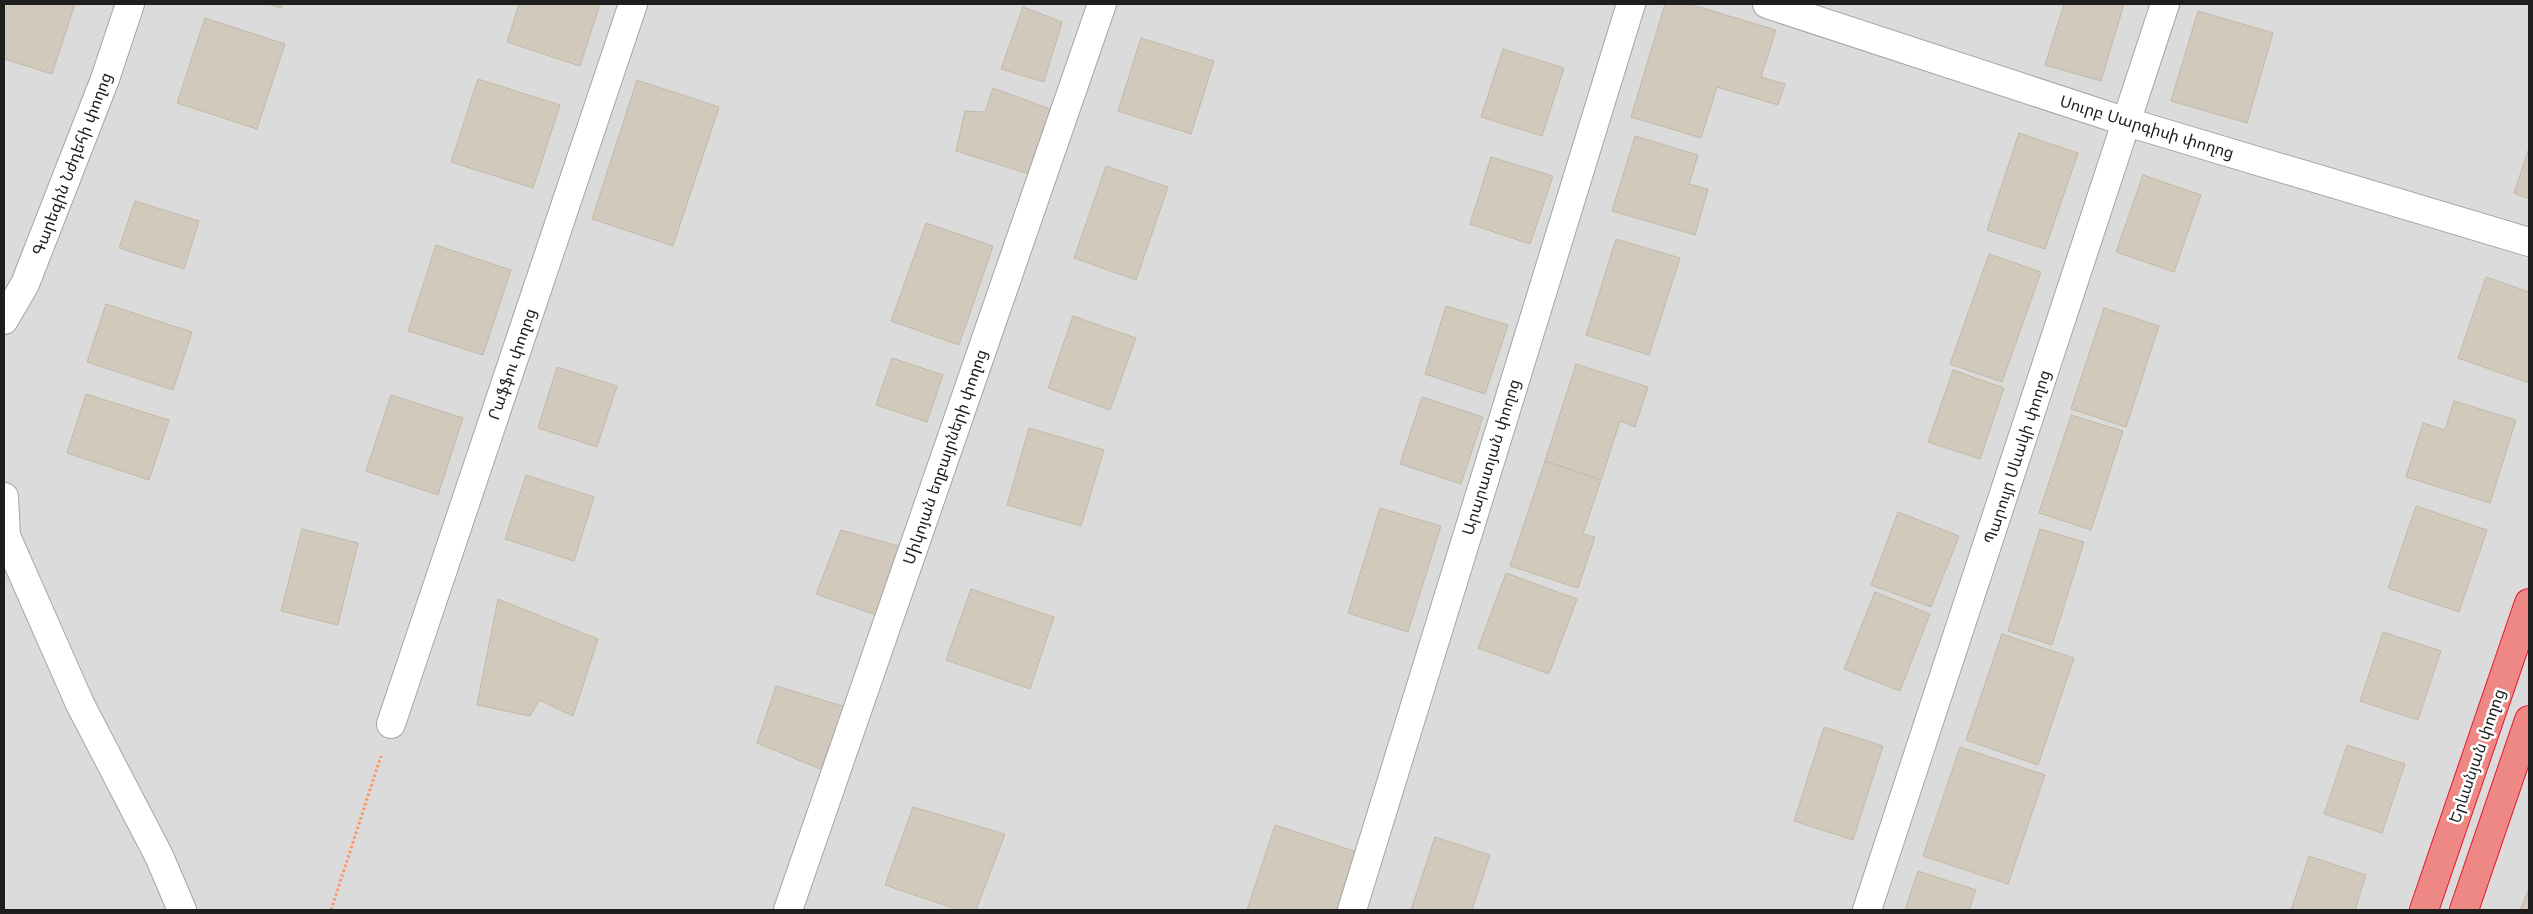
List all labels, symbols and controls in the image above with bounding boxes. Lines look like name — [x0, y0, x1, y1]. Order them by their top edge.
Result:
street label: Գարեգին Նժդեհի փողոց — [28, 70, 116, 258]
street label: Սուրբ Սարգիսի փողոց — [2058, 91, 2236, 163]
street label: Րաֆֆու փողոց — [484, 306, 540, 422]
street label: Միկոյան եղբայրների փողոց — [899, 347, 991, 567]
street label: Պարույր Սևակի փողոց — [1980, 368, 2054, 546]
street label: Արարատյան փողոց — [1458, 377, 1524, 537]
street label: Երևանյան փողոց — [2445, 686, 2509, 826]

